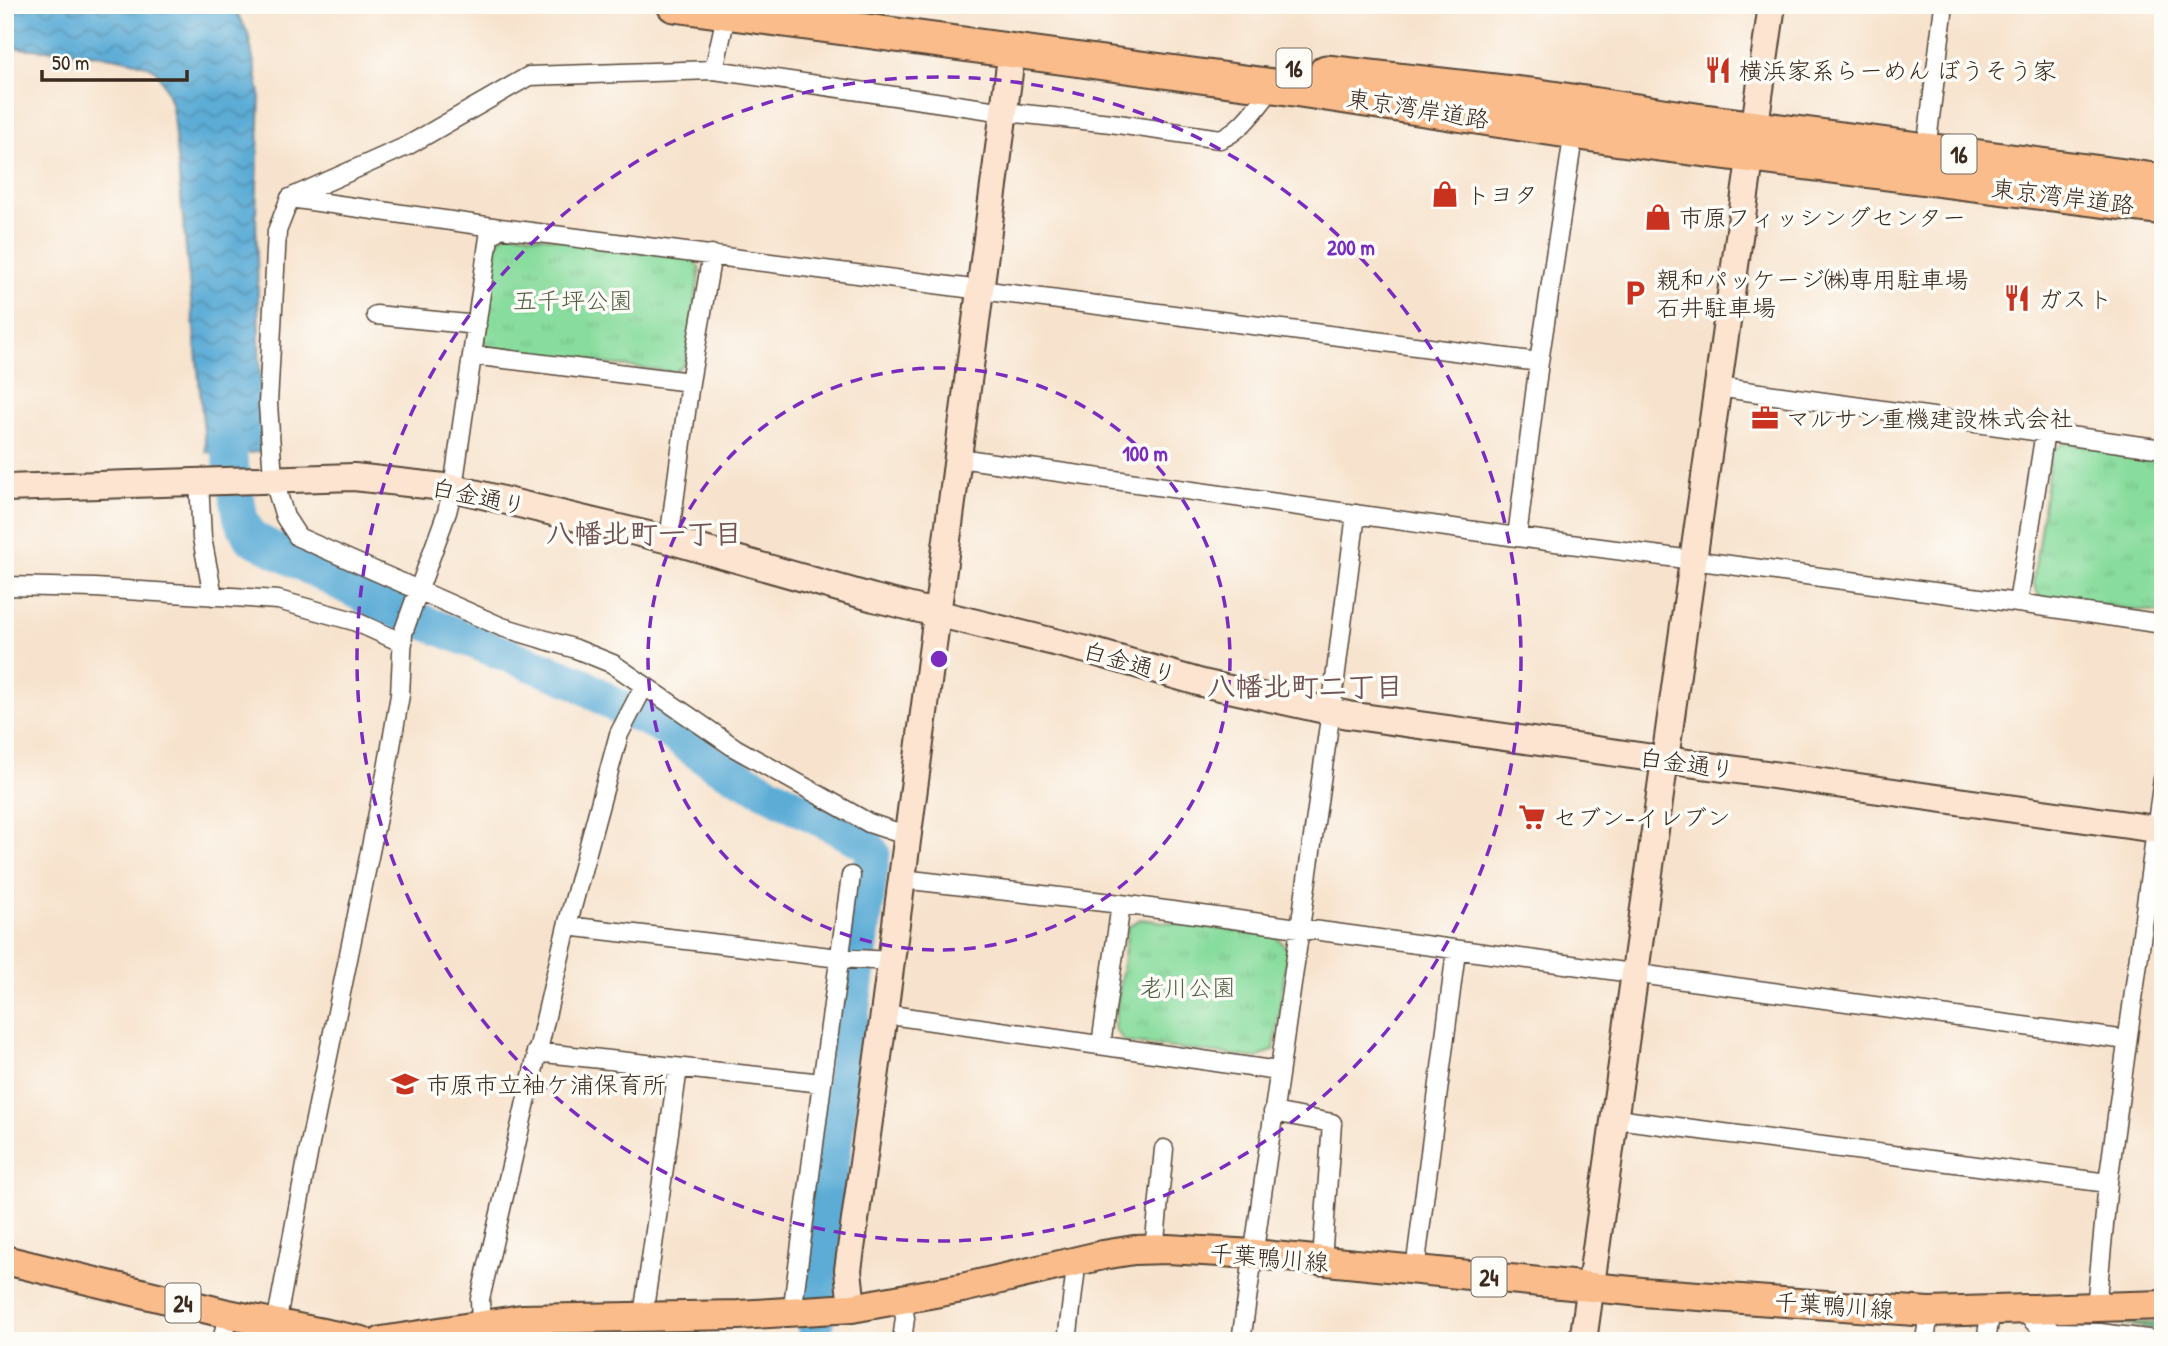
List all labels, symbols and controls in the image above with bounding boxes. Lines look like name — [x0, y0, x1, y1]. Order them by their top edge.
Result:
scale bar — [42, 38, 187, 82]
text: 50 m — [52, 48, 89, 77]
road number: 16 — [1276, 48, 1312, 88]
place label: 横浜家系らーめん ぼうそう家 — [1739, 54, 2057, 86]
restaurant icon: 横浜家系らーめん ぼうそう家 — [1703, 55, 1733, 85]
street label: 東京湾岸道路 — [1344, 81, 1492, 135]
road number: 16 — [1941, 134, 1976, 174]
street label: 東京湾岸道路 — [1990, 171, 2136, 221]
place label: トヨタ — [1466, 178, 1538, 210]
shop icon: トヨタ — [1430, 179, 1460, 209]
place label: 市原フィッシングセンター — [1679, 201, 1966, 233]
shop icon: 市原フィッシングセンター — [1643, 202, 1673, 232]
text: 200 m — [1327, 233, 1375, 262]
place label: 親和パッケージ㈱専用駐車場 石井駐車場 — [1656, 263, 1968, 323]
parking icon: 親和パッケージ㈱専用駐車場 石井駐車場 — [1620, 278, 1650, 308]
place label: ガスト — [2038, 282, 2112, 314]
restaurant icon: ガスト — [2002, 283, 2032, 313]
park label: 五千坪公園 — [513, 284, 633, 316]
place label: マルサン重機建設株式会社 — [1786, 402, 2074, 434]
office icon: マルサン重機建設株式会社 — [1750, 403, 1780, 433]
text: 100 m — [1122, 439, 1168, 468]
street label: 白金通り — [429, 470, 529, 522]
district label: 八幡北町一丁目 — [546, 514, 742, 552]
street label: 白金通り — [1079, 633, 1181, 691]
centre of rings — [927, 647, 951, 671]
district label: 八幡北町二丁目 — [1207, 667, 1403, 705]
street label: 白金通り — [1637, 740, 1737, 786]
place label: セブン-イレブン — [1553, 801, 1731, 833]
supermarket icon: セブン-イレブン — [1517, 802, 1547, 832]
park label: 老川公園 — [1140, 971, 1236, 1003]
place label: 市原市立袖ケ浦保育所 — [426, 1068, 666, 1100]
school or university icon: 市原市立袖ケ浦保育所 — [390, 1069, 420, 1099]
street label: 千葉鴨川線 — [1208, 1236, 1330, 1278]
road number: 24 — [1472, 1258, 1506, 1296]
road number: 24 — [166, 1284, 200, 1322]
street label: 千葉鴨川線 — [1773, 1285, 1895, 1325]

